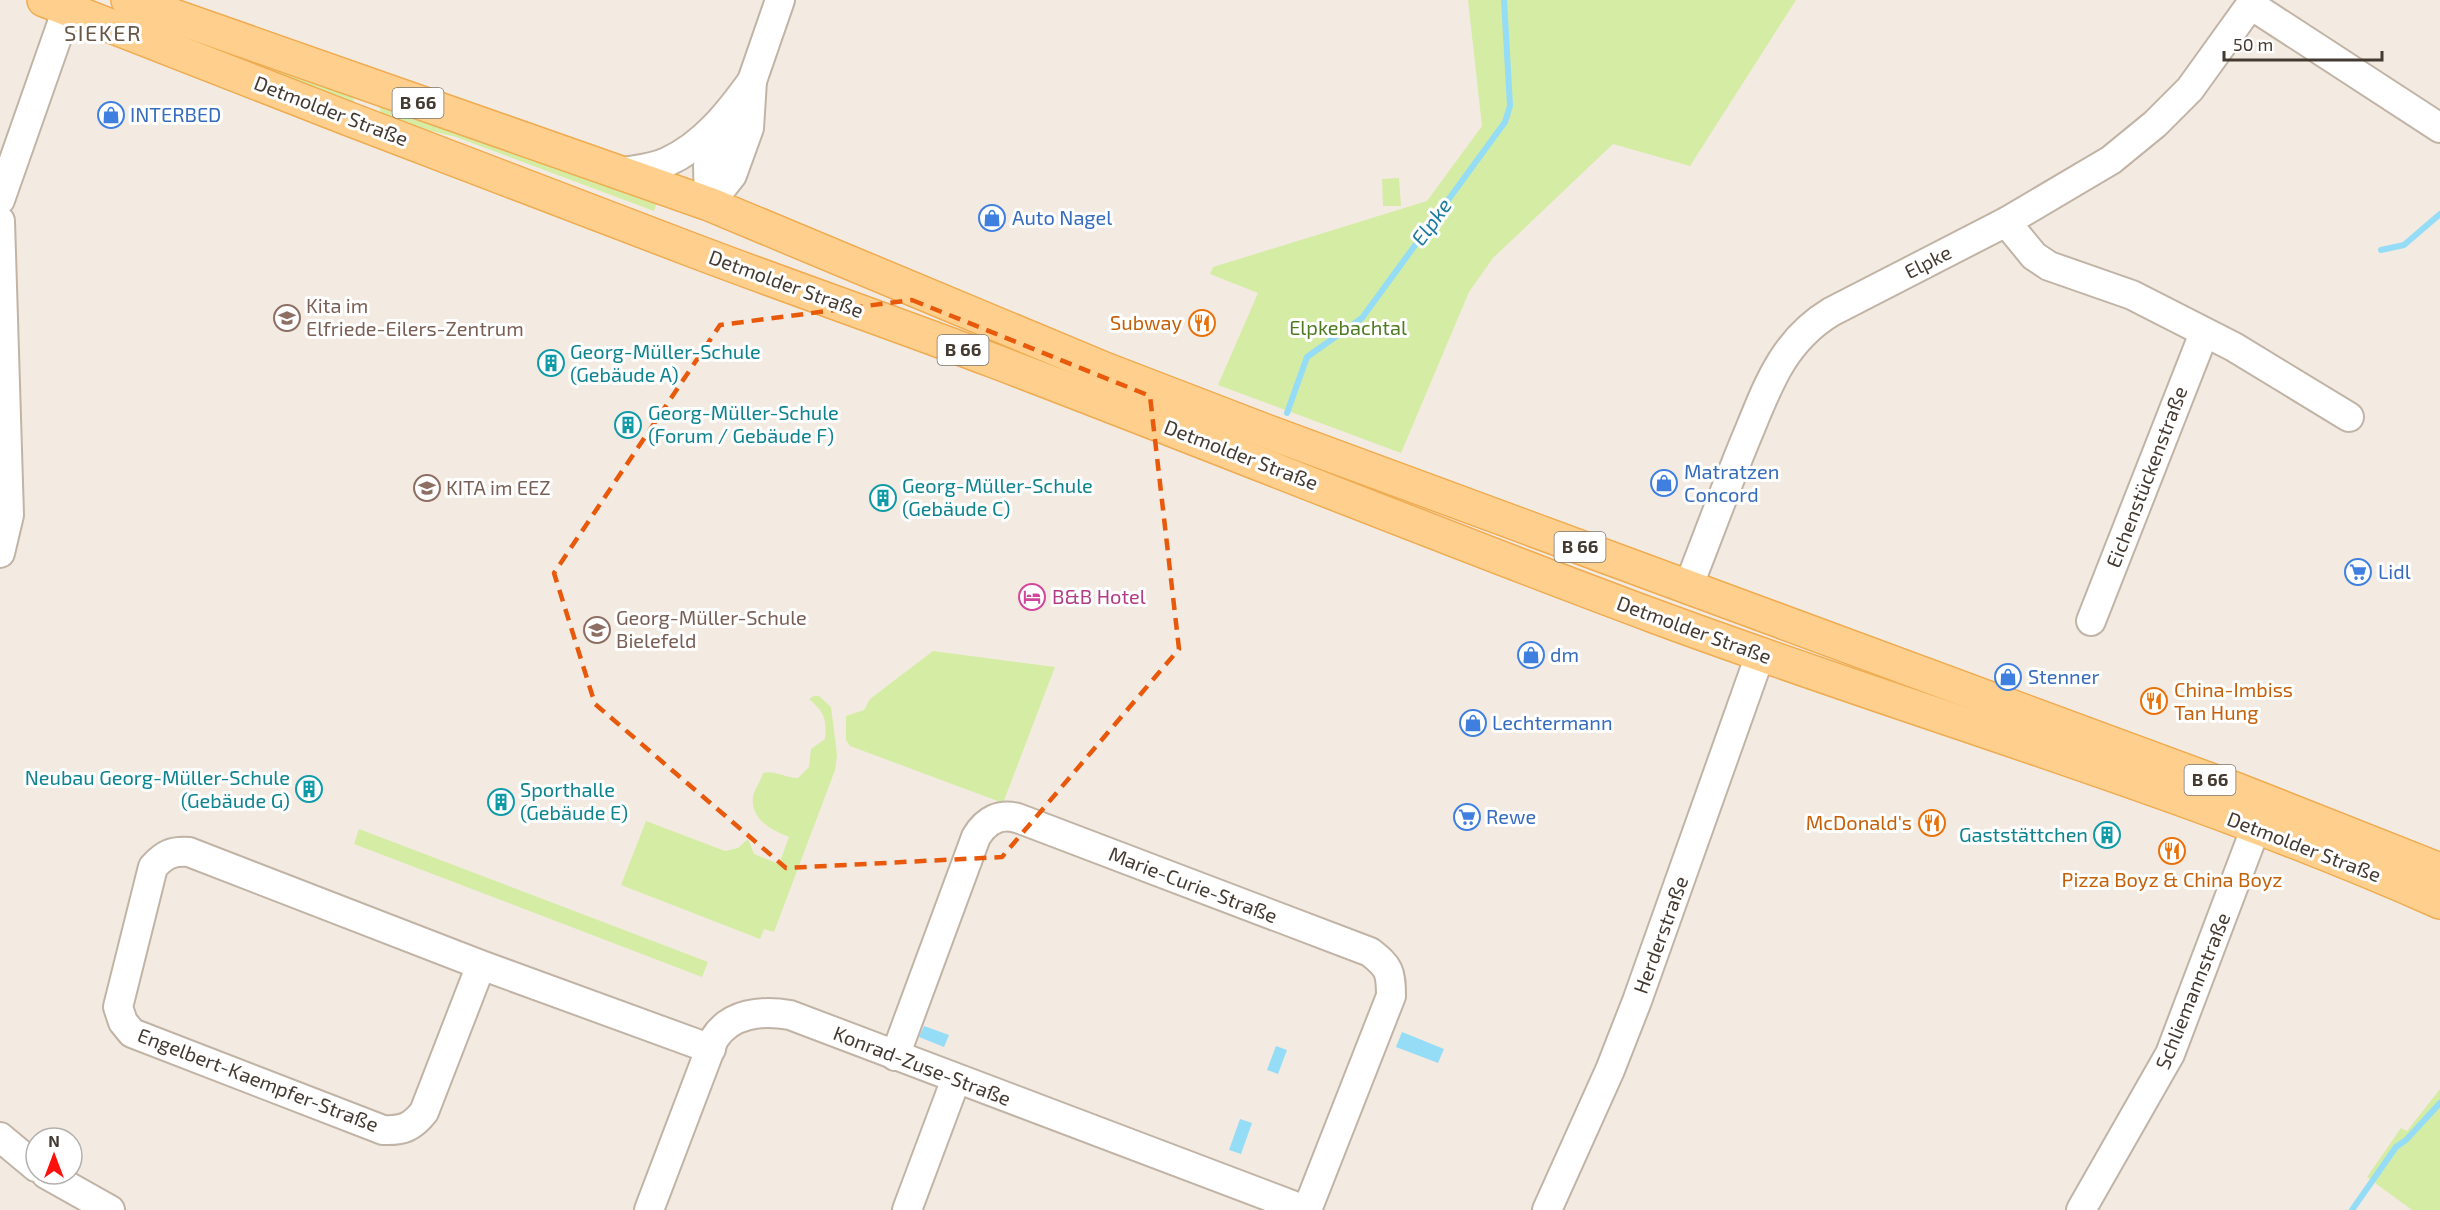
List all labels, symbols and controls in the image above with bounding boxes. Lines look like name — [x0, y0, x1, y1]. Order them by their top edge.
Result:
district label: SIEKER — [64, 19, 142, 45]
scale bar — [2224, 24, 2382, 62]
text: 50 m — [2233, 33, 2273, 55]
street label: Detmolder Straße — [251, 70, 412, 150]
road number: B 66 — [392, 88, 444, 118]
shop icon: INTERBED — [96, 100, 126, 130]
place label: INTERBED — [130, 102, 221, 126]
water label: Elpke — [1405, 193, 1456, 250]
shop icon: Auto Nagel — [977, 203, 1007, 233]
place label: Auto Nagel — [1012, 205, 1112, 229]
street label: Elpke — [1900, 239, 1955, 283]
street label: Detmolder Straße — [706, 244, 867, 322]
place label: Kita im Elfriede-Eilers-Zentrum — [306, 293, 524, 340]
school or university icon: Kita im Elfriede-Eilers-Zentrum — [272, 303, 302, 333]
restaurant icon: Subway — [1187, 308, 1217, 338]
place label: Subway — [1110, 310, 1182, 334]
park label: Elpkebachtal — [1289, 315, 1407, 339]
road number: B 66 — [938, 335, 988, 365]
place label: Georg-Müller-Schule (Gebäude A) — [570, 339, 761, 386]
building icon: Georg-Müller-Schule (Gebäude A) — [536, 348, 566, 378]
street label: Eichenstückenstraße — [2100, 383, 2192, 571]
place label: Georg-Müller-Schule (Forum / Gebäude F) — [648, 400, 839, 447]
building icon: Georg-Müller-Schule (Forum / Gebäude F) — [613, 410, 643, 440]
street label: Detmolder Straße — [1161, 414, 1322, 494]
place label: Matratzen Concord — [1684, 459, 1779, 506]
shop icon: Matratzen Concord — [1649, 468, 1679, 498]
school or university icon: KITA im EEZ — [412, 473, 442, 503]
place label: Georg-Müller-Schule (Gebäude C) — [902, 473, 1093, 520]
place label: KITA im EEZ — [446, 475, 551, 499]
building icon: Georg-Müller-Schule (Gebäude C) — [868, 483, 898, 513]
road number: B 66 — [1554, 532, 1606, 562]
supermarket icon: Lidl — [2343, 557, 2373, 587]
place label: Lidl — [2378, 559, 2411, 583]
hotel icon: B&B Hotel — [1017, 582, 1047, 612]
place label: B&B Hotel — [1052, 584, 1146, 608]
street label: Detmolder Straße — [1614, 590, 1775, 668]
place label: Georg-Müller-Schule Bielefeld — [616, 605, 807, 652]
school or university icon: Georg-Müller-Schule Bielefeld — [582, 615, 612, 645]
shop icon: dm — [1516, 640, 1546, 670]
place label: dm — [1550, 642, 1579, 666]
shop icon: Stenner — [1993, 662, 2023, 692]
place label: Stenner — [2028, 664, 2099, 688]
place label: China-Imbiss Tan Hung — [2174, 677, 2293, 724]
restaurant icon: China-Imbiss Tan Hung — [2139, 686, 2169, 716]
shop icon: Lechtermann — [1458, 708, 1488, 738]
place label: Lechtermann — [1492, 710, 1613, 734]
place label: Neubau Georg-Müller-Schule (Gebäude G) — [25, 765, 290, 812]
road number: B 66 — [2184, 765, 2236, 795]
building icon: Neubau Georg-Müller-Schule (Gebäude G) — [294, 774, 324, 804]
place label: Sporthalle (Gebäude E) — [520, 777, 628, 824]
building icon: Sporthalle (Gebäude E) — [486, 787, 516, 817]
supermarket icon: Rewe — [1452, 802, 1482, 832]
place label: Rewe — [1486, 804, 1536, 828]
street label: Detmolder Straße — [2224, 806, 2385, 886]
restaurant icon: McDonald's — [1917, 808, 1947, 838]
place label: McDonald's — [1806, 810, 1912, 834]
building icon: Gaststättchen — [2092, 820, 2122, 850]
place label: Gaststättchen — [1959, 822, 2088, 846]
restaurant icon: Pizza Boyz & China Boyz — [2157, 836, 2187, 866]
street label: Marie-Curie-Straße — [1106, 841, 1281, 927]
place label: Pizza Boyz & China Boyz — [2062, 867, 2282, 891]
street label: Herderstraße — [1628, 873, 1692, 997]
street label: Schliemannstraße — [2150, 909, 2234, 1073]
street label: Konrad-Zuse-Straße — [830, 1020, 1015, 1110]
street label: Engelbert-Kaempfer-Straße — [135, 1022, 382, 1136]
north arrow — [24, 1126, 84, 1186]
text: N — [48, 1131, 60, 1150]

